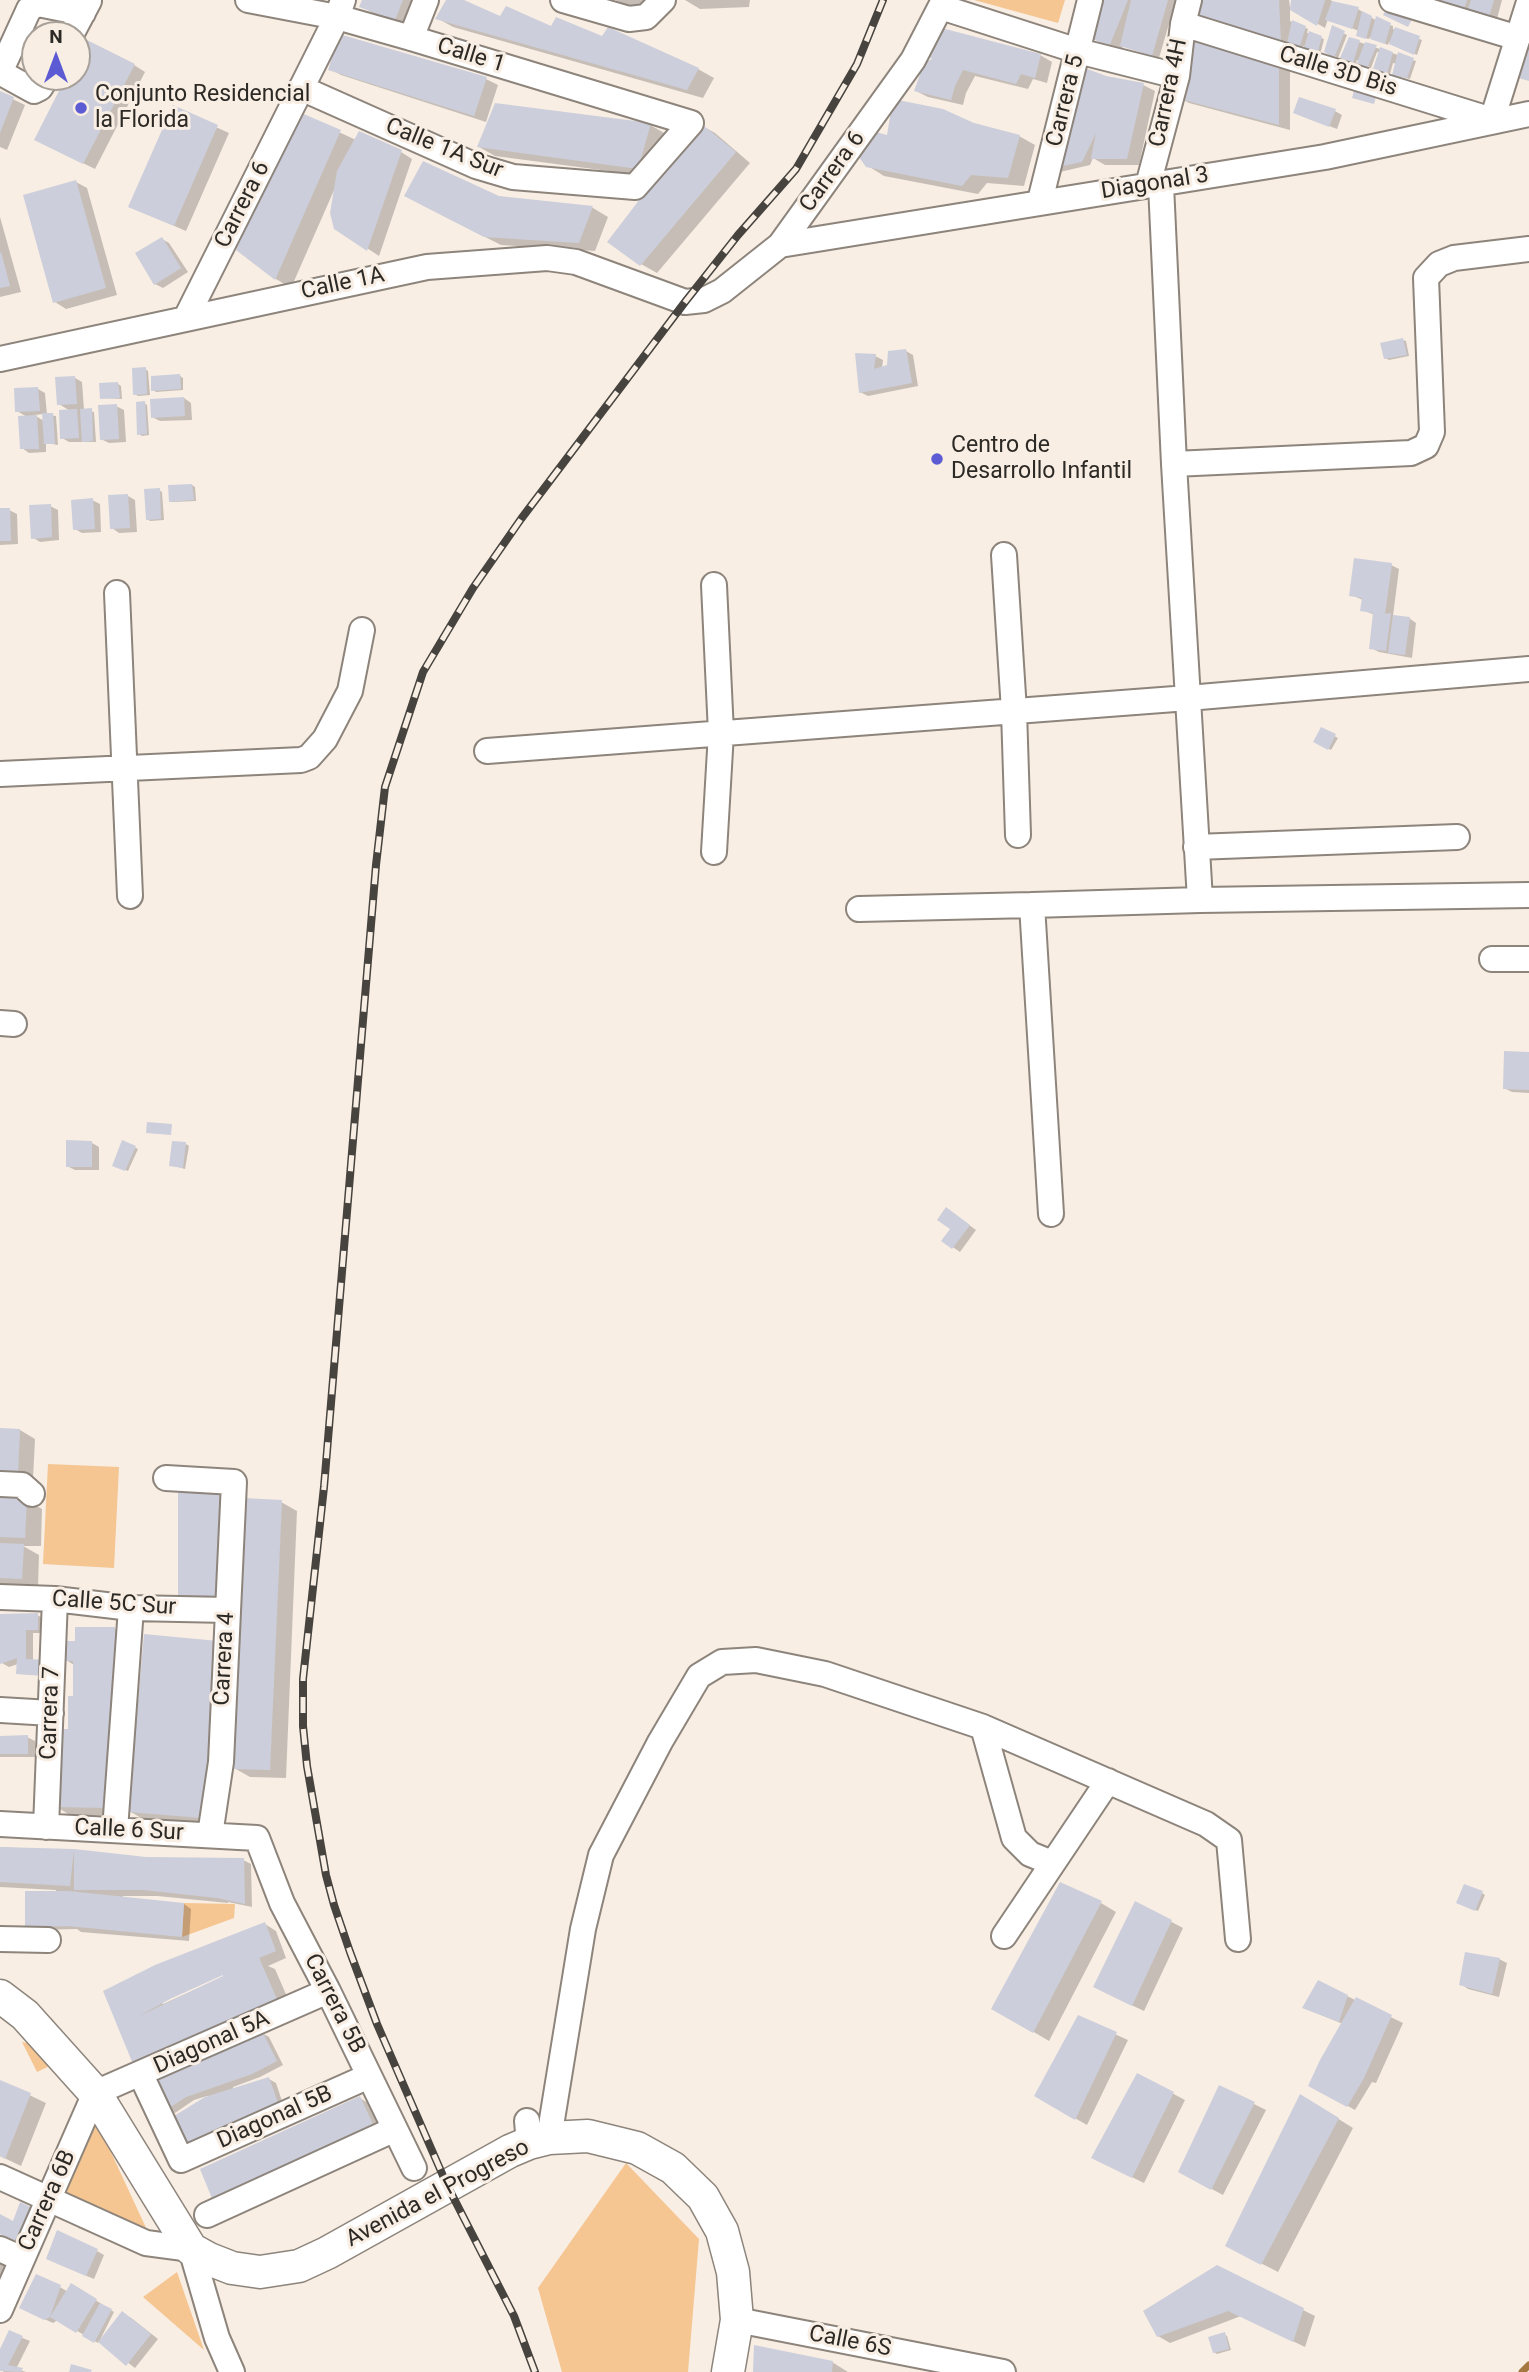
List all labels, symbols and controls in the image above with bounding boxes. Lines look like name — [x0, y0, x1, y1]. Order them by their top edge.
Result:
north arrow — [21, 21, 91, 91]
text: N — [49, 25, 63, 48]
street label: Calle 1 — [434, 33, 508, 79]
street label: Carrera 4H — [1144, 36, 1194, 150]
street label: Calle 3D Bis — [1276, 41, 1400, 103]
street label: Carrera 5 — [1041, 52, 1091, 150]
place label: Conjunto Residencial la Florida — [95, 81, 310, 135]
marker: Conjunto Residencial la Florida — [73, 100, 89, 116]
street label: Calle 1A Sur — [381, 113, 507, 185]
street label: Carrera 6 — [794, 126, 872, 218]
street label: Carrera 6 — [209, 157, 277, 253]
street label: Diagonal 3 — [1099, 162, 1211, 206]
street label: Calle 1A — [299, 262, 387, 306]
place label: Centro de Desarrollo Infantil — [951, 432, 1132, 486]
marker: Centro de Desarrollo Infantil — [929, 451, 945, 467]
street label: Calle 5C Sur — [51, 1586, 177, 1622]
street label: Carrera 4 — [209, 1612, 241, 1706]
street label: Carrera 7 — [36, 1666, 66, 1760]
street label: Calle 6 Sur — [74, 1814, 184, 1848]
street label: Carrera 5B — [297, 1950, 371, 2058]
street label: Diagonal 5A — [150, 2005, 274, 2081]
street label: Diagonal 5B — [213, 2080, 337, 2156]
street label: Avenida el Progreso — [342, 2134, 534, 2254]
street label: Carrera 6B — [13, 2146, 83, 2256]
street label: Calle 6S — [807, 2321, 893, 2363]

